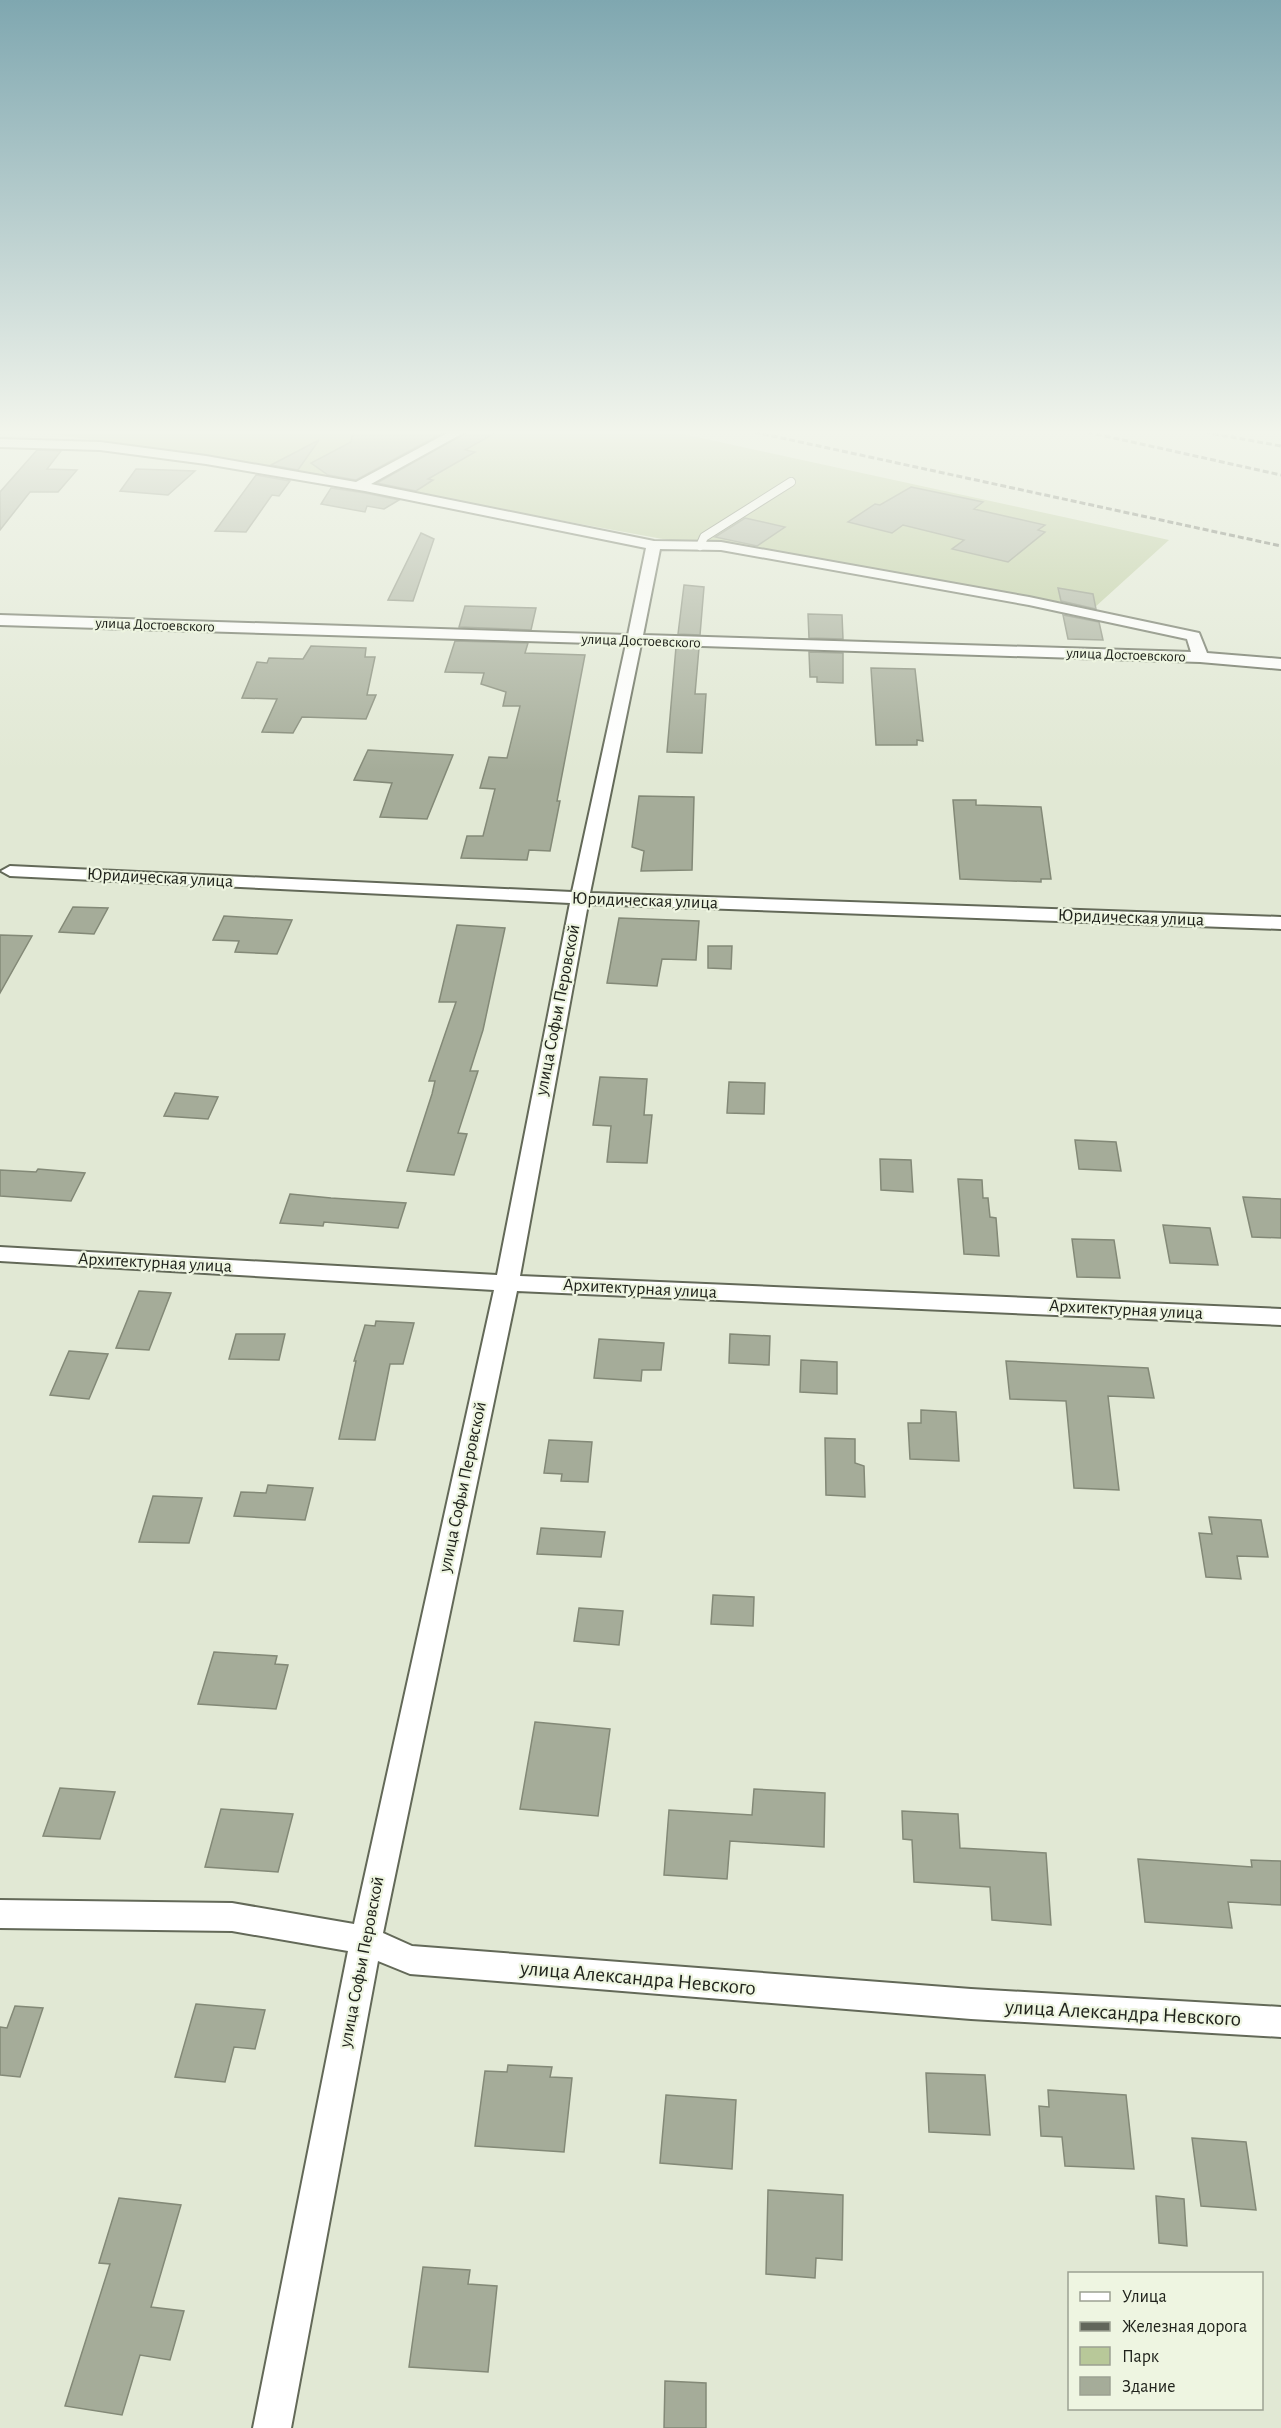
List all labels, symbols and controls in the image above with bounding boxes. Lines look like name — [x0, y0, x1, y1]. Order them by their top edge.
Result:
street label: улица Достоевского — [94, 615, 215, 635]
street label: улица Достоевского — [580, 631, 701, 651]
street label: улица Достоевского — [1065, 645, 1186, 665]
street label: Юридическая улица — [86, 865, 234, 891]
street label: Юридическая улица — [571, 889, 719, 913]
street label: Юридическая улица — [1057, 906, 1205, 930]
street label: улица Софьи Перовской — [532, 923, 583, 1098]
street label: Архитектурная улица — [78, 1250, 232, 1276]
street label: Архитектурная улица — [563, 1276, 717, 1302]
street label: Архитектурная улица — [1049, 1297, 1203, 1323]
street label: улица Софьи Перовской — [436, 1400, 490, 1575]
street label: улица Софьи Перовской — [336, 1875, 387, 2050]
street label: улица Александра Невского — [518, 1957, 757, 1999]
street label: улица Александра Невского — [1004, 1996, 1241, 2030]
legend — [1068, 2272, 1263, 2410]
text: Улица — [1122, 2288, 1167, 2306]
text: Железная дорога — [1122, 2318, 1247, 2336]
text: Парк — [1122, 2348, 1160, 2366]
text: Здание — [1122, 2378, 1176, 2396]

